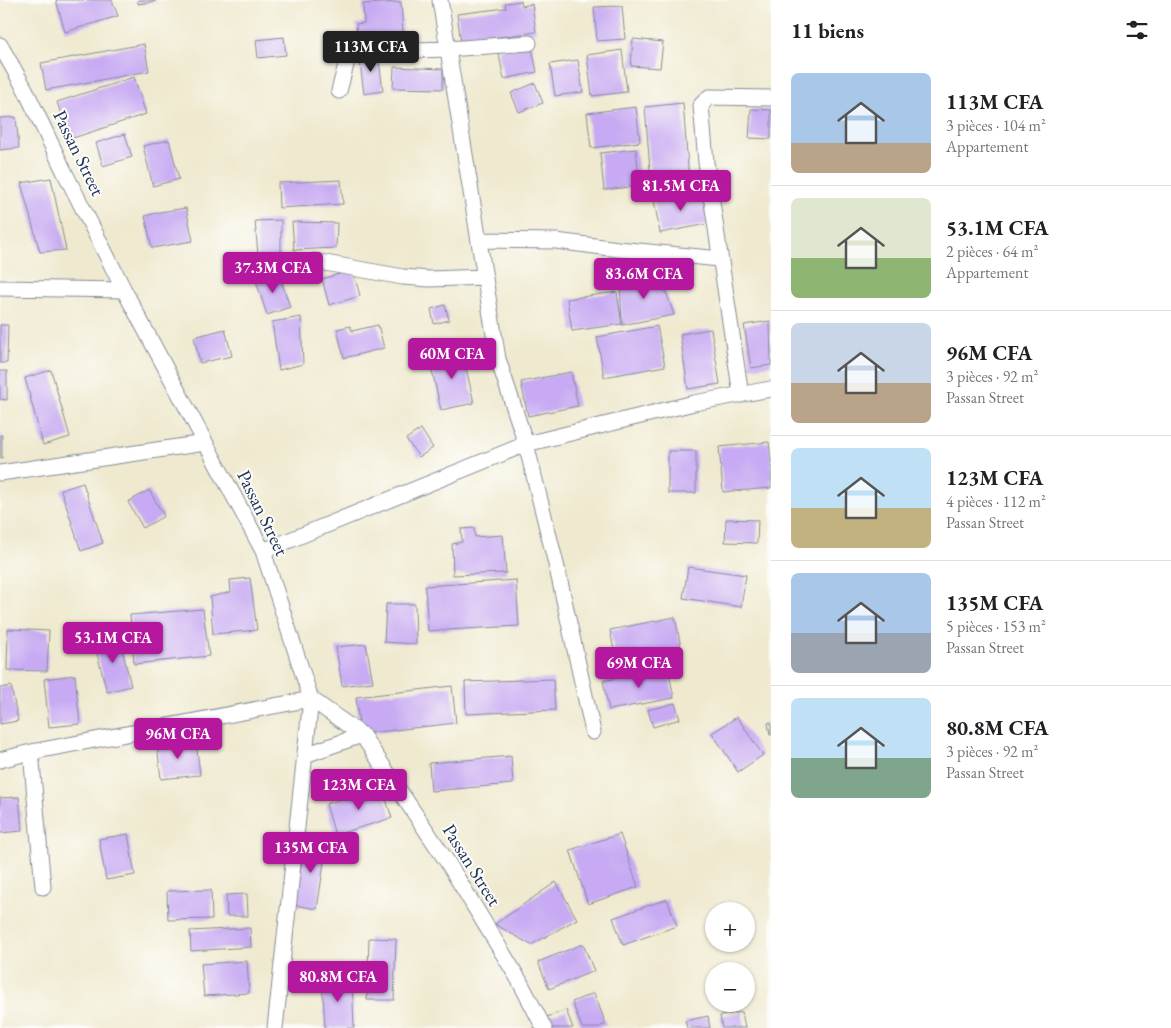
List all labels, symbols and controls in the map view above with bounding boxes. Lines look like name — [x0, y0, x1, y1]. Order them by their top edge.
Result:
icon: filters — [1123, 16, 1151, 44]
text: 11 biens — [791, 17, 864, 44]
pin: 113M CFA — [319, 30, 423, 73]
text: 113M CFA — [334, 36, 408, 57]
text: 113M CFA — [946, 88, 1043, 115]
icon: home — [831, 93, 891, 153]
street label: Passan Street — [47, 106, 111, 200]
text: 3 pièces · 104 m² — [946, 115, 1046, 136]
text: Appartement — [946, 136, 1029, 157]
pin: 81.5M CFA — [624, 170, 738, 212]
text: 81.5M CFA — [642, 175, 720, 196]
text: 53.1M CFA — [946, 214, 1049, 241]
icon: home — [831, 218, 891, 278]
text: 2 pièces · 64 m² — [946, 241, 1038, 262]
pin: 37.3M CFA — [216, 252, 330, 294]
text: 37.3M CFA — [234, 257, 312, 278]
pin: 83.6M CFA — [587, 258, 701, 300]
text: Appartement — [946, 262, 1029, 283]
text: 83.6M CFA — [605, 263, 683, 284]
pin: 60M CFA — [406, 338, 498, 380]
text: 96M CFA — [946, 339, 1032, 366]
text: 60M CFA — [419, 343, 485, 364]
icon: home — [831, 343, 891, 403]
text: 3 pièces · 92 m² — [946, 366, 1038, 387]
text: Passan Street — [946, 387, 1024, 408]
text: 123M CFA — [946, 464, 1043, 491]
street label: Passan Street — [231, 466, 295, 560]
icon: home — [831, 468, 891, 528]
text: 4 pièces · 112 m² — [946, 491, 1046, 512]
text: Passan Street — [946, 512, 1024, 533]
text: 135M CFA — [946, 589, 1043, 616]
icon: home — [831, 593, 891, 653]
text: 5 pièces · 153 m² — [946, 616, 1046, 637]
pin: 53.1M CFA — [56, 622, 170, 664]
text: 53.1M CFA — [74, 627, 152, 648]
text: Passan Street — [946, 637, 1024, 658]
pin: 69M CFA — [593, 646, 685, 689]
text: 69M CFA — [606, 652, 672, 673]
text: 80.8M CFA — [946, 714, 1049, 741]
pin: 96M CFA — [132, 718, 224, 760]
icon: home — [831, 718, 891, 778]
text: 96M CFA — [145, 723, 211, 744]
text: 3 pièces · 92 m² — [946, 741, 1038, 762]
text: Passan Street — [946, 762, 1024, 783]
pin: 123M CFA — [307, 768, 411, 811]
text: 123M CFA — [322, 774, 396, 795]
street label: Passan Street — [437, 819, 507, 911]
pin: 135M CFA — [259, 832, 363, 874]
text: 135M CFA — [274, 837, 348, 858]
map controls — [705, 902, 755, 1012]
button: + — [705, 902, 755, 952]
pin: 80.8M CFA — [281, 960, 395, 1003]
button: − — [705, 962, 755, 1012]
text: 80.8M CFA — [299, 966, 377, 987]

